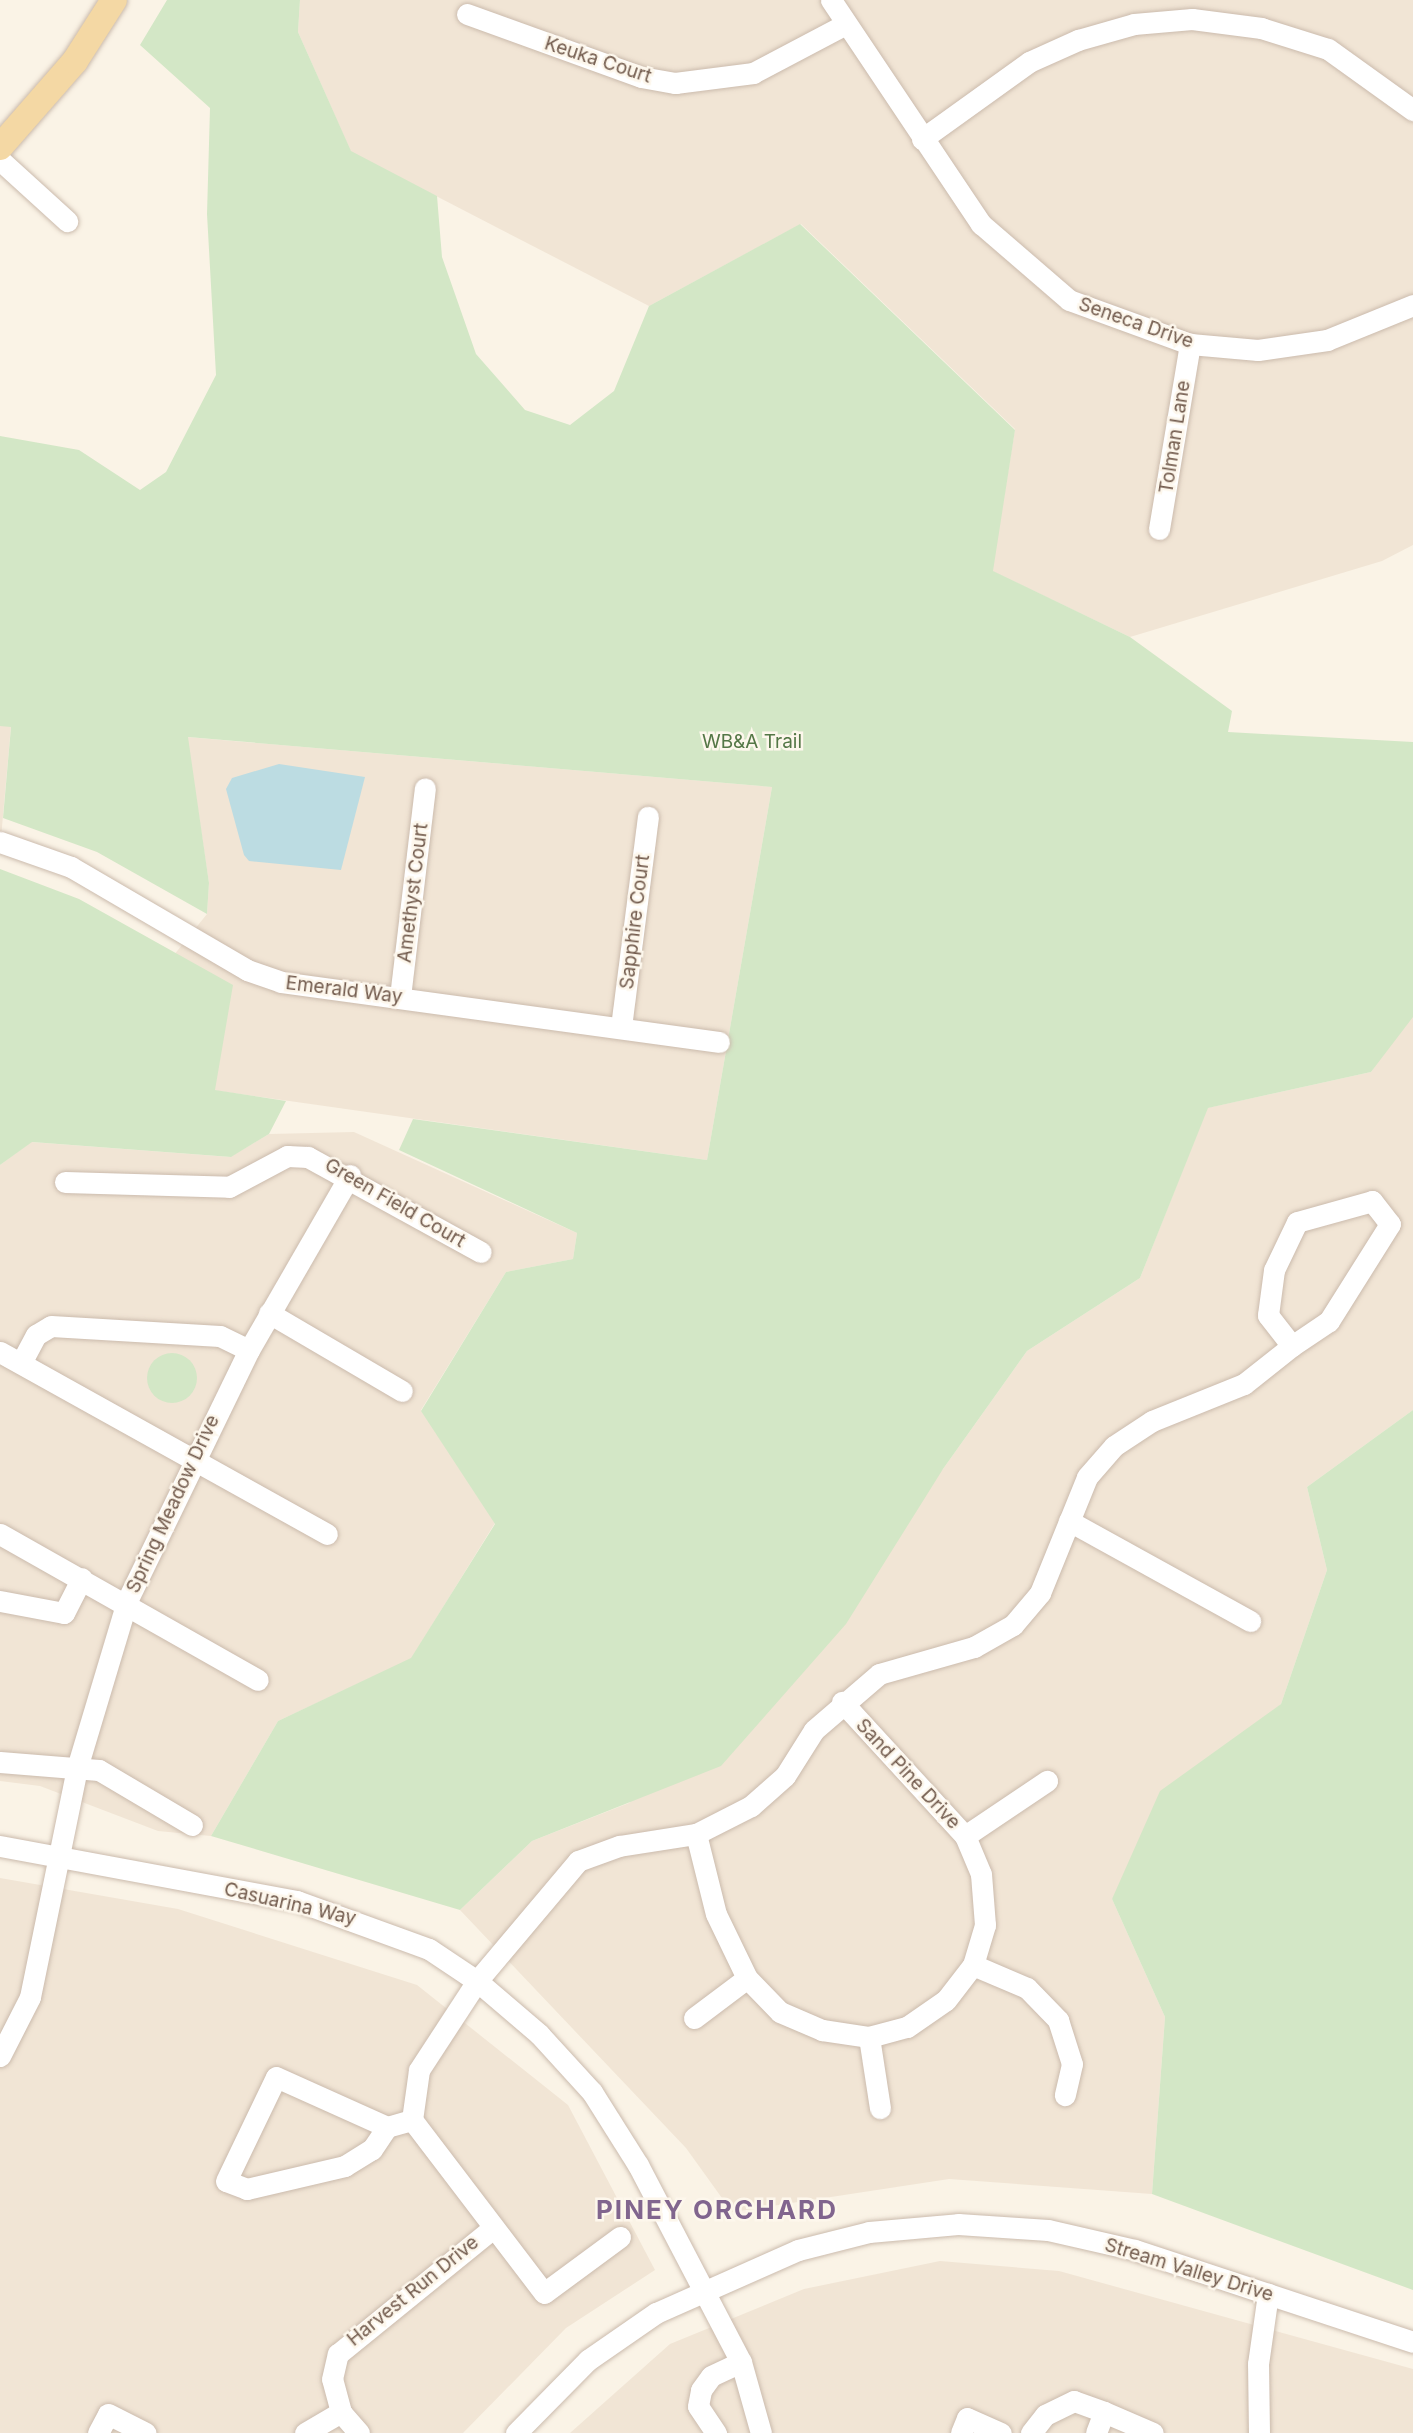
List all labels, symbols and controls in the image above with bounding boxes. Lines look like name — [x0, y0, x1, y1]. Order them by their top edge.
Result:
street label: Keuka Court — [542, 32, 654, 88]
street label: Seneca Drive — [1076, 293, 1196, 353]
street label: Tolman Lane — [1155, 379, 1195, 495]
park label: WB&A Trail — [702, 731, 802, 753]
street label: Amethyst Court — [393, 822, 433, 964]
street label: Sapphire Court — [615, 853, 655, 991]
street label: Emerald Way — [284, 972, 404, 1008]
street label: Green Field Court — [321, 1154, 469, 1252]
street label: Spring Meadow Drive — [122, 1411, 224, 1597]
street label: Sand Pine Drive — [851, 1714, 965, 1834]
street label: Casuarina Way — [222, 1878, 358, 1930]
district label: PINEY ORCHARD — [598, 2194, 836, 2226]
street label: Harvest Run Drive — [343, 2231, 483, 2351]
street label: Stream Valley Drive — [1102, 2234, 1276, 2306]

